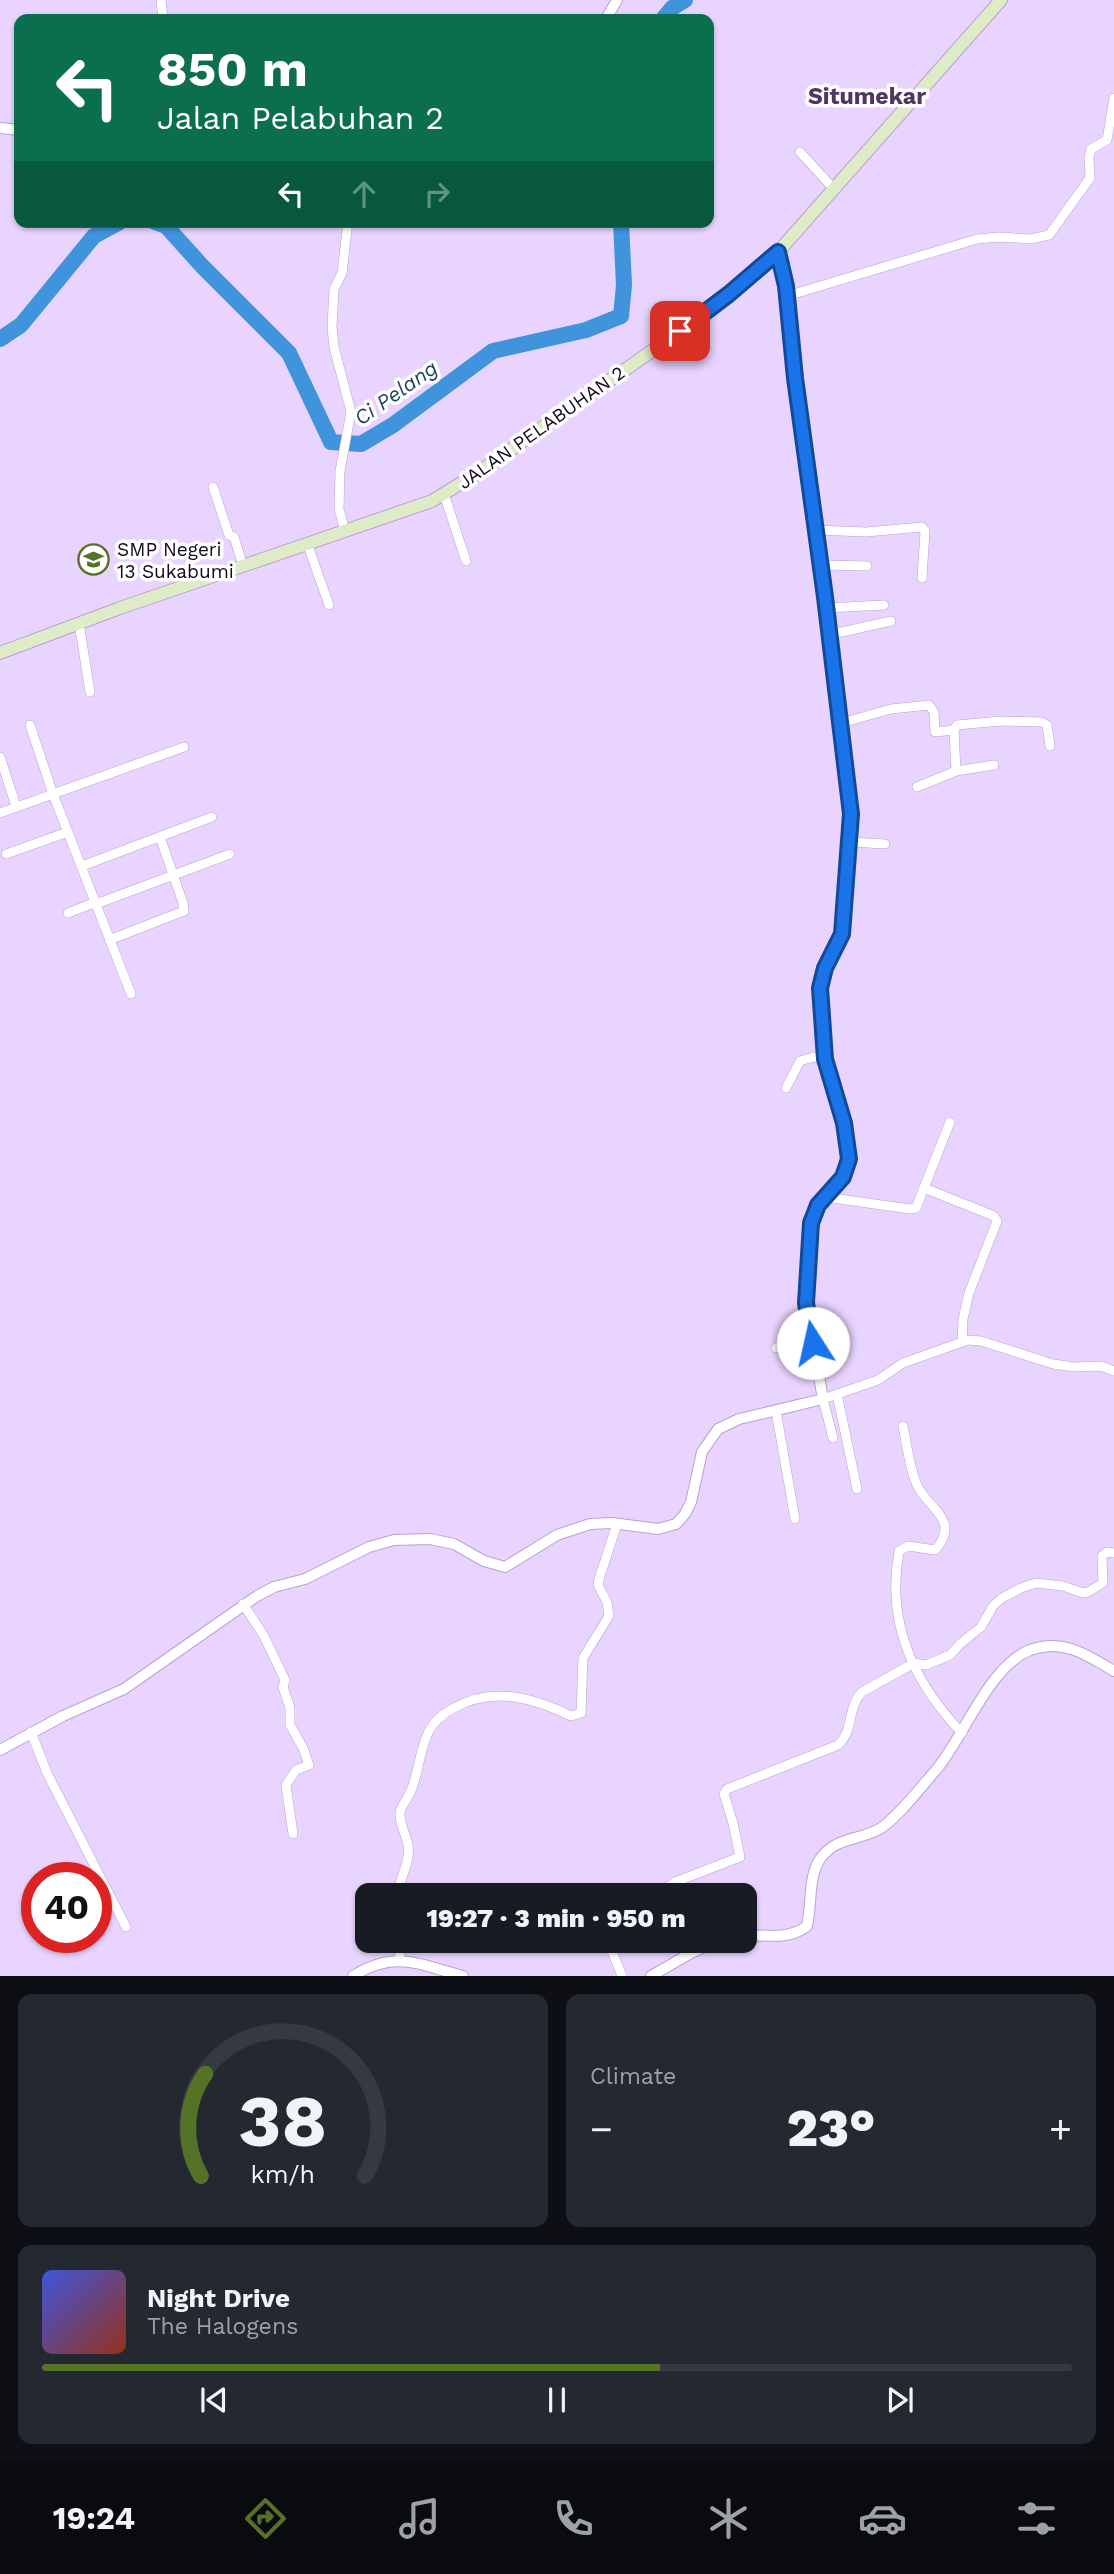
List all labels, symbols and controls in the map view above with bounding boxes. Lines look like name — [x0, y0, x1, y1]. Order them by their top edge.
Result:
text: 850 m — [157, 40, 308, 98]
icon: left — [42, 42, 133, 133]
district label: Situmekar — [808, 83, 926, 110]
text: Jalan Pelabuhan 2 — [157, 99, 444, 137]
icon: left — [272, 175, 310, 213]
icon: ahead — [345, 175, 383, 213]
icon: right — [418, 175, 456, 213]
pin — [650, 301, 710, 361]
icon: arrive — [661, 312, 699, 350]
water label: Ci Pelang — [349, 355, 442, 430]
street label: JALAN PELABUHAN 2 — [453, 361, 629, 494]
place label: SMP Negeri 13 Sukabumi — [117, 538, 234, 583]
school or university icon: SMP Negeri 13 Sukabumi — [77, 543, 111, 577]
position arrow — [776, 1306, 850, 1380]
speed limit sign: 40 — [21, 1862, 112, 1953]
text: 19:27 · 3 min · 950 m — [426, 1903, 686, 1933]
text: Climate — [590, 2063, 676, 2090]
text: 38 — [239, 2079, 327, 2165]
text: 23° — [787, 2098, 875, 2159]
text: − — [590, 2107, 613, 2151]
text: + — [1049, 2107, 1072, 2151]
text: km/h — [251, 2160, 315, 2189]
text: Night Drive — [147, 2283, 290, 2313]
text: The Halogens — [147, 2313, 298, 2340]
icon: previous — [195, 2381, 233, 2419]
icon: pause — [538, 2381, 576, 2419]
icon: next — [881, 2381, 919, 2419]
icon: directions — [241, 2494, 290, 2543]
icon: music — [395, 2494, 444, 2543]
icon: phone — [549, 2494, 598, 2543]
icon: climate — [704, 2494, 753, 2543]
icon: car — [858, 2494, 907, 2543]
icon: filters — [1012, 2494, 1061, 2543]
text: 19:24 — [53, 2499, 135, 2537]

